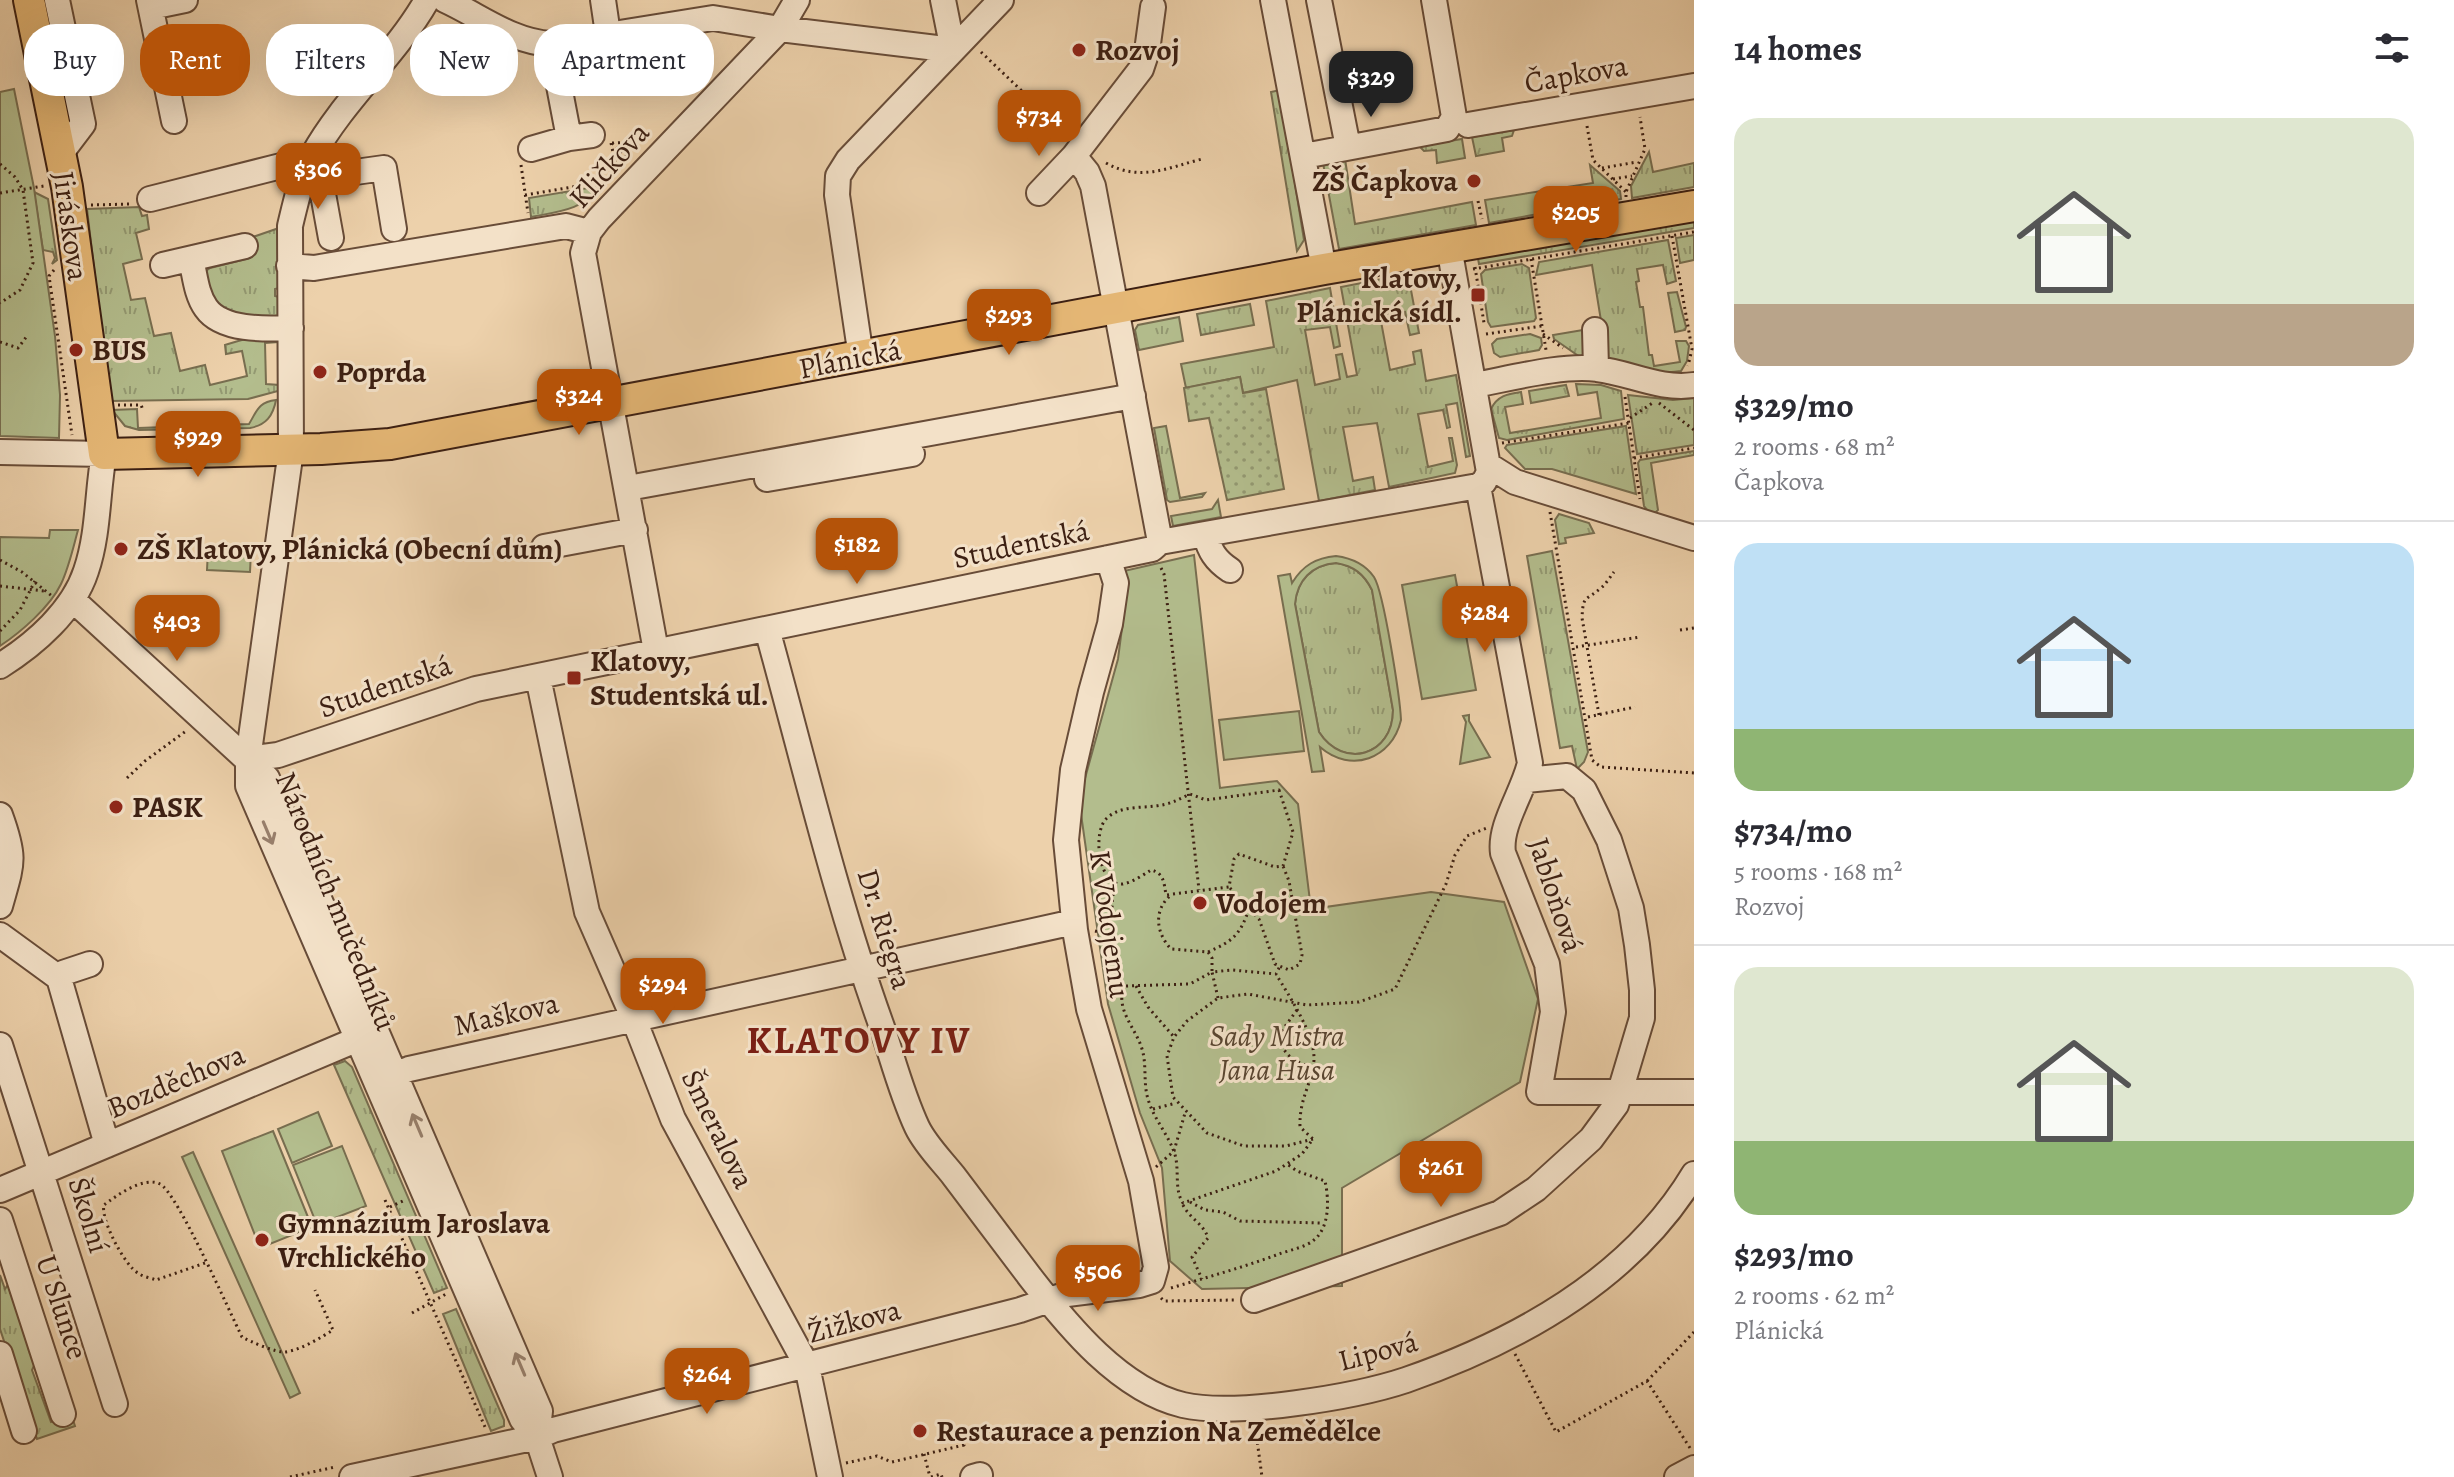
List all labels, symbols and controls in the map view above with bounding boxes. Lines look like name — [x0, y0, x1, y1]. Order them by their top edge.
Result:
chip: Buy — [24, 24, 124, 96]
chip: Rent — [140, 24, 250, 96]
chip: Filters — [266, 24, 394, 96]
chip: New — [410, 24, 518, 96]
chip: Apartment — [534, 24, 714, 96]
text: 14 homes — [1734, 25, 1862, 72]
icon: filters — [2370, 26, 2414, 70]
place label: Rozvoj — [1095, 30, 1180, 70]
marker: Rozvoj — [1070, 41, 1088, 59]
street label: Čapkova — [1521, 45, 1631, 103]
pin: $329 — [1324, 51, 1418, 119]
text: $329 — [1347, 59, 1395, 94]
pin: $734 — [992, 90, 1086, 158]
text: $734 — [1016, 98, 1062, 133]
street label: Kličkova — [560, 113, 658, 217]
pin: $306 — [271, 143, 365, 211]
text: $306 — [294, 151, 342, 186]
place label: ZŠ Čapkova — [1312, 161, 1459, 201]
street label: Jiráskova — [44, 168, 98, 284]
icon: home — [2002, 170, 2146, 314]
marker: ZŠ Čapkova — [1465, 172, 1483, 190]
pin: $205 — [1529, 186, 1623, 254]
text: $205 — [1552, 194, 1600, 229]
place label: Klatovy, Plánická sídl. — [1296, 258, 1462, 332]
marker: Klatovy, Plánická sídl. — [1469, 286, 1487, 304]
pin: $293 — [962, 289, 1056, 357]
text: $293 — [985, 297, 1033, 332]
street label: Plánická — [795, 329, 905, 389]
place label: BUS — [92, 330, 147, 370]
marker: BUS — [67, 341, 85, 359]
place label: Poprda — [336, 352, 427, 392]
marker: Poprda — [311, 363, 329, 381]
pin: $324 — [532, 369, 626, 437]
text: $324 — [555, 377, 603, 412]
text: $329/mo — [1734, 382, 1854, 429]
pin: $929 — [151, 411, 245, 479]
text: $929 — [174, 419, 222, 454]
text: 2 rooms · 68 m² — [1734, 429, 1895, 464]
text: Čapkova — [1734, 464, 1824, 499]
street label: Studentská — [949, 510, 1093, 578]
pin: $182 — [810, 518, 904, 586]
text: $182 — [834, 526, 880, 561]
place label: ZŠ Klatovy, Plánická (Obecní dům) — [137, 529, 562, 569]
marker: ZŠ Klatovy, Plánická (Obecní dům) — [112, 540, 130, 558]
pin: $284 — [1438, 586, 1532, 654]
text: $284 — [1460, 594, 1510, 629]
pin: $403 — [130, 595, 224, 663]
icon: home — [2002, 595, 2146, 739]
text: $403 — [153, 603, 201, 638]
place label: Klatovy, Studentská ul. — [590, 641, 769, 715]
street label: Studentská — [313, 645, 457, 727]
marker: Klatovy, Studentská ul. — [565, 669, 583, 687]
street label: Národních mučedníků — [266, 766, 406, 1037]
place label: PASK — [132, 787, 203, 827]
marker: PASK — [107, 798, 125, 816]
text: $734/mo — [1734, 807, 1852, 854]
one-way arrow — [262, 820, 277, 844]
street label: Jabloňová — [1519, 832, 1593, 958]
street label: K Vodojemu — [1080, 847, 1140, 1001]
text: 5 rooms · 168 m² — [1734, 854, 1902, 889]
street label: Dr. Riegra — [848, 864, 922, 994]
place label: Vodojem — [1215, 883, 1327, 923]
text: Rozvoj — [1734, 889, 1805, 924]
marker: Vodojem — [1191, 894, 1209, 912]
pin: $294 — [616, 958, 710, 1026]
text: $294 — [639, 966, 687, 1001]
street label: Maškova — [449, 983, 563, 1045]
district label: KLATOVY IV — [746, 1014, 972, 1066]
park label: Sady Mistra Jana Husa — [1209, 1016, 1345, 1090]
icon: home — [2002, 1019, 2146, 1163]
street label: Bozděchova — [101, 1034, 251, 1128]
street label: Šmeralova — [672, 1063, 764, 1195]
one-way arrow — [408, 1113, 423, 1138]
pin: $261 — [1394, 1141, 1488, 1209]
text: $261 — [1418, 1149, 1464, 1184]
street label: Školní — [59, 1172, 119, 1258]
place label: Gymnázium Jaroslava Vrchlického — [277, 1203, 551, 1277]
marker: Gymnázium Jaroslava Vrchlického — [253, 1231, 271, 1249]
text: $293/mo — [1734, 1231, 1854, 1278]
pin: $506 — [1051, 1245, 1145, 1313]
street label: U Slunce — [26, 1250, 98, 1364]
text: $506 — [1074, 1253, 1122, 1288]
text: 2 rooms · 62 m² — [1734, 1278, 1894, 1313]
street label: Žižkova — [803, 1289, 905, 1353]
text: Plánická — [1734, 1313, 1824, 1348]
street label: Lipová — [1334, 1321, 1422, 1381]
pin: $264 — [660, 1348, 754, 1416]
one-way arrow — [511, 1352, 526, 1377]
text: $264 — [682, 1356, 732, 1391]
place label: Restaurace a penzion Na Zemědělce — [936, 1411, 1381, 1451]
marker: Restaurace a penzion Na Zemědělce — [911, 1422, 929, 1440]

